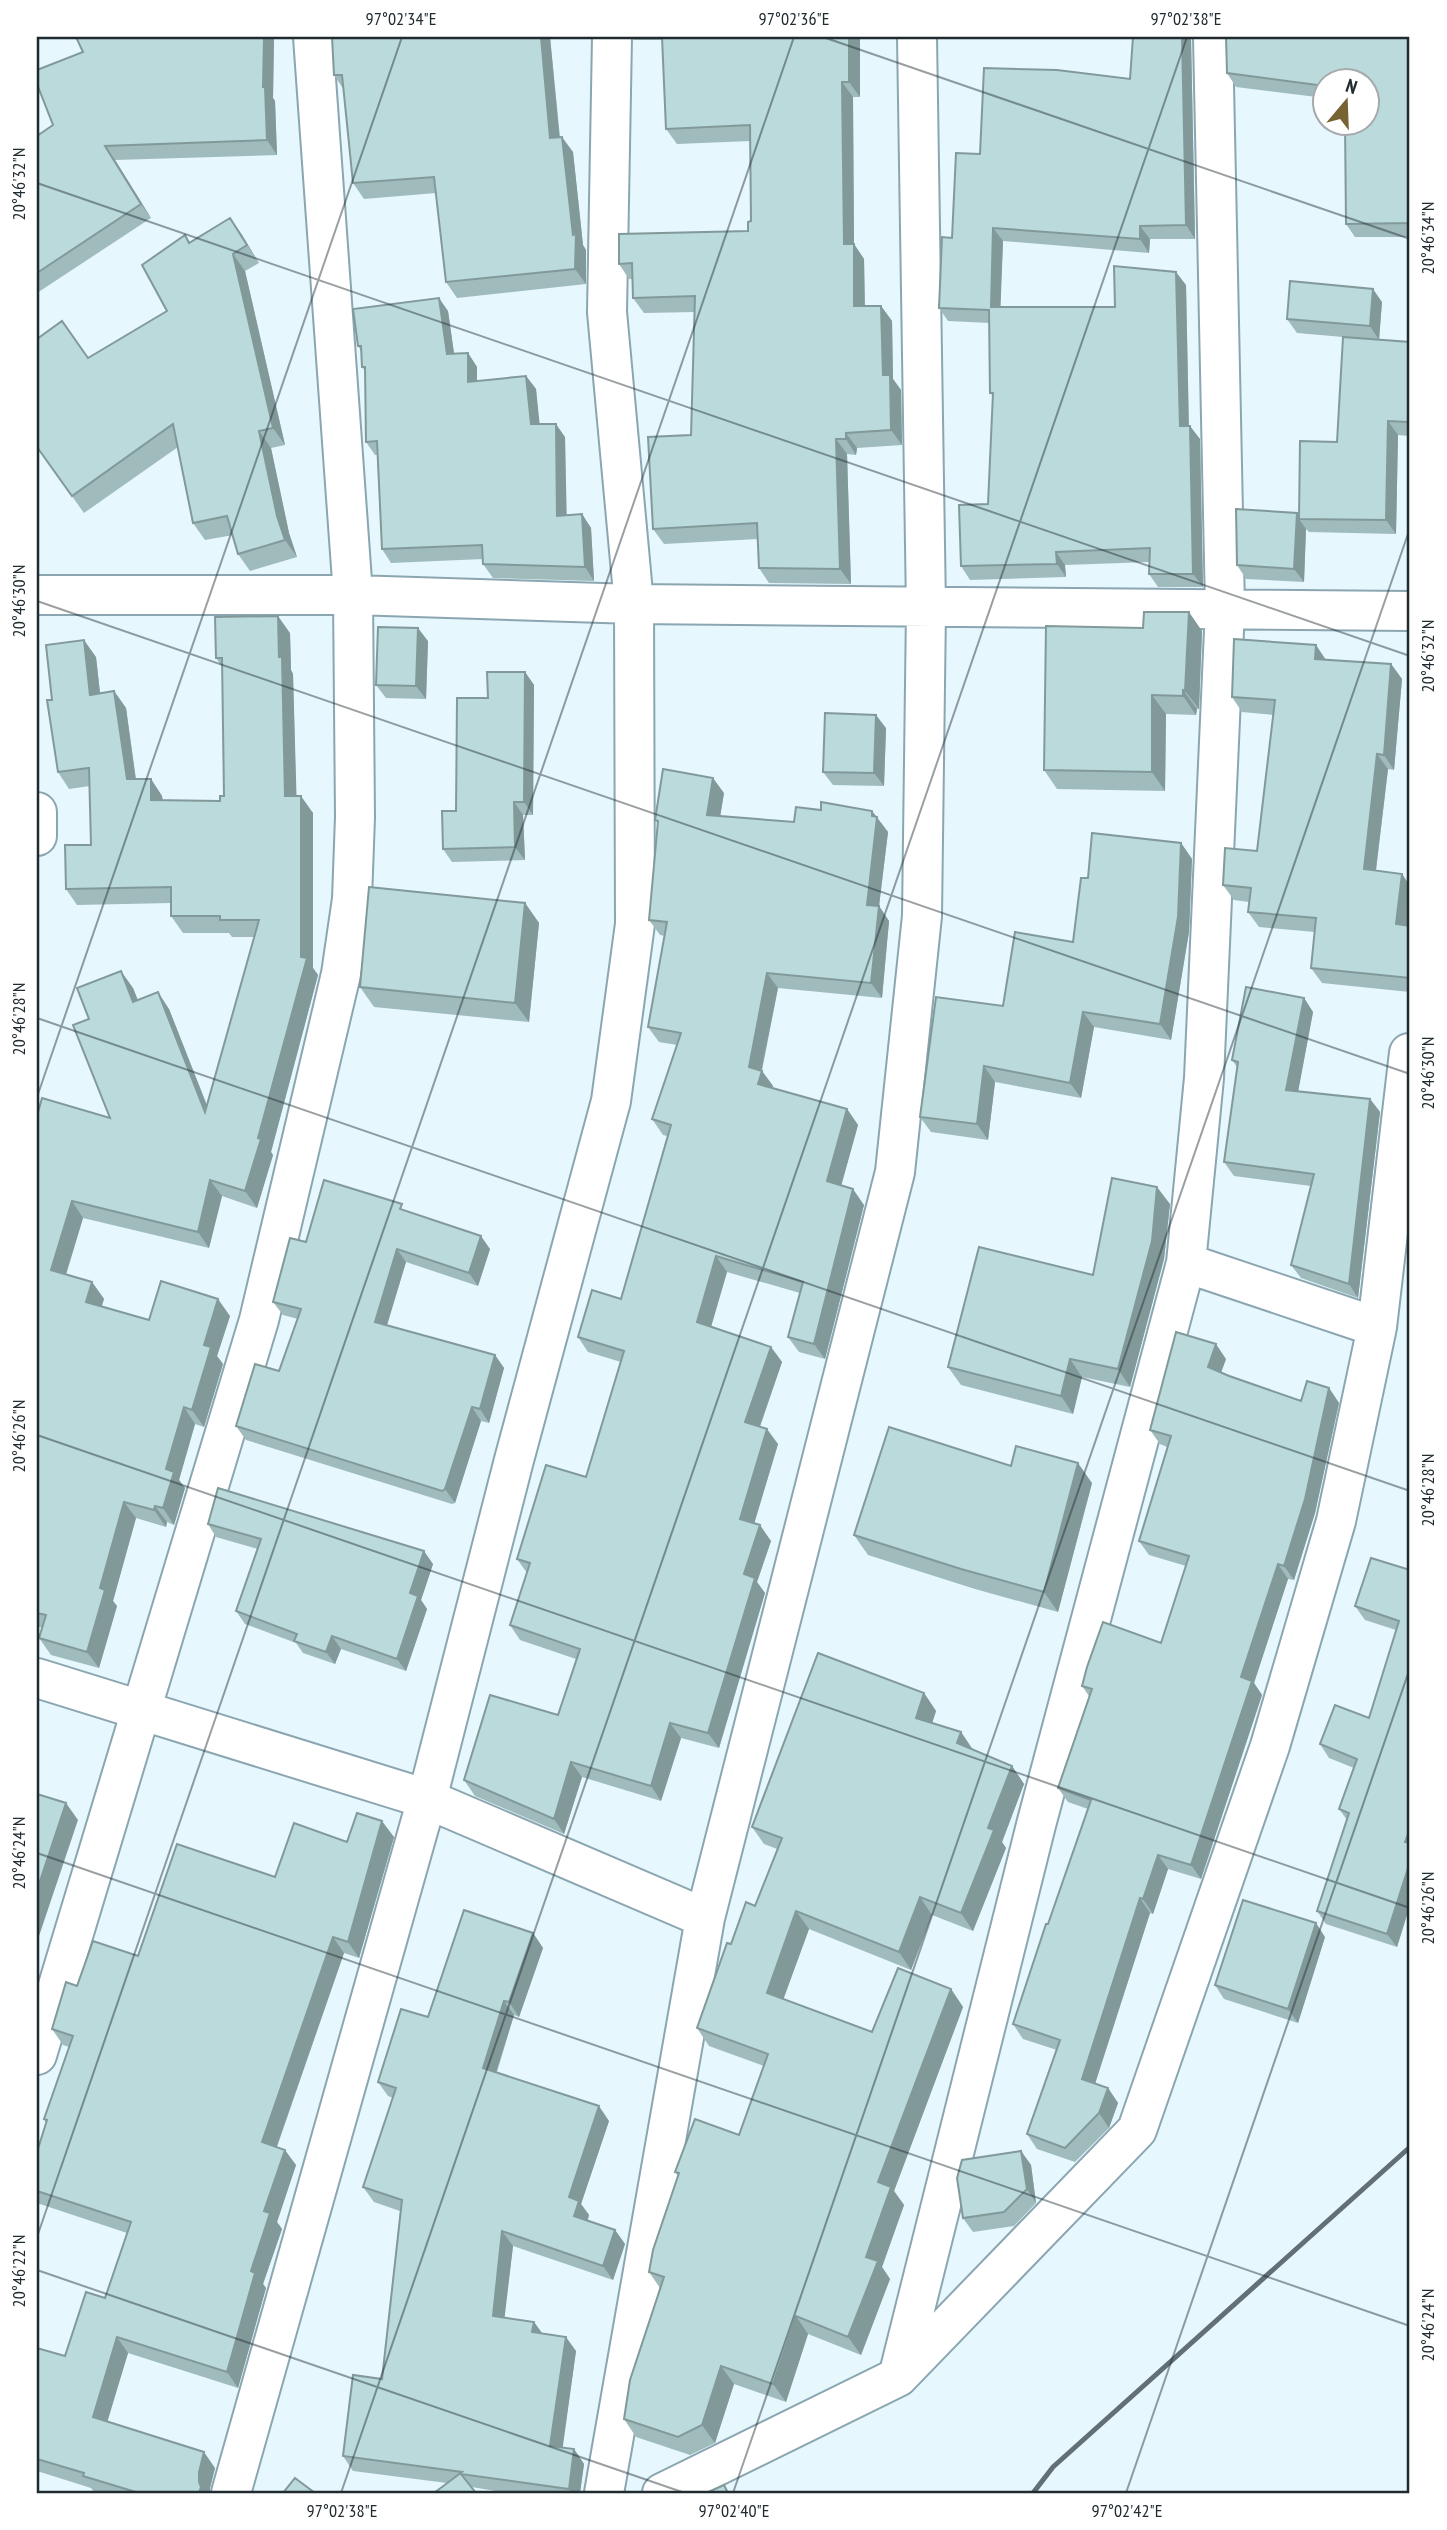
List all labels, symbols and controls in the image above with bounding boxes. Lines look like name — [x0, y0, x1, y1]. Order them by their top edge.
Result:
text: 97°02'34"E — [366, 7, 436, 30]
text: 97°02'36"E — [759, 7, 829, 30]
text: 97°02'38"E — [1151, 7, 1221, 30]
north arrow — [1310, 66, 1380, 136]
text: N — [1343, 73, 1360, 99]
text: 20°46'32"N — [7, 148, 30, 220]
text: 20°46'34"N — [1416, 202, 1439, 274]
text: 20°46'30"N — [7, 565, 30, 637]
text: 20°46'32"N — [1416, 620, 1439, 692]
text: 20°46'28"N — [7, 983, 30, 1055]
text: 20°46'30"N — [1416, 1037, 1439, 1109]
text: 20°46'26"N — [7, 1400, 30, 1472]
text: 20°46'28"N — [1416, 1454, 1439, 1526]
text: 20°46'24"N — [7, 1817, 30, 1889]
text: 20°46'26"N — [1416, 1872, 1439, 1944]
text: 20°46'22"N — [7, 2235, 30, 2307]
text: 20°46'24"N — [1416, 2289, 1439, 2361]
text: 97°02'38"E — [307, 2499, 377, 2522]
text: 97°02'40"E — [699, 2499, 769, 2522]
text: 97°02'42"E — [1092, 2499, 1162, 2522]

